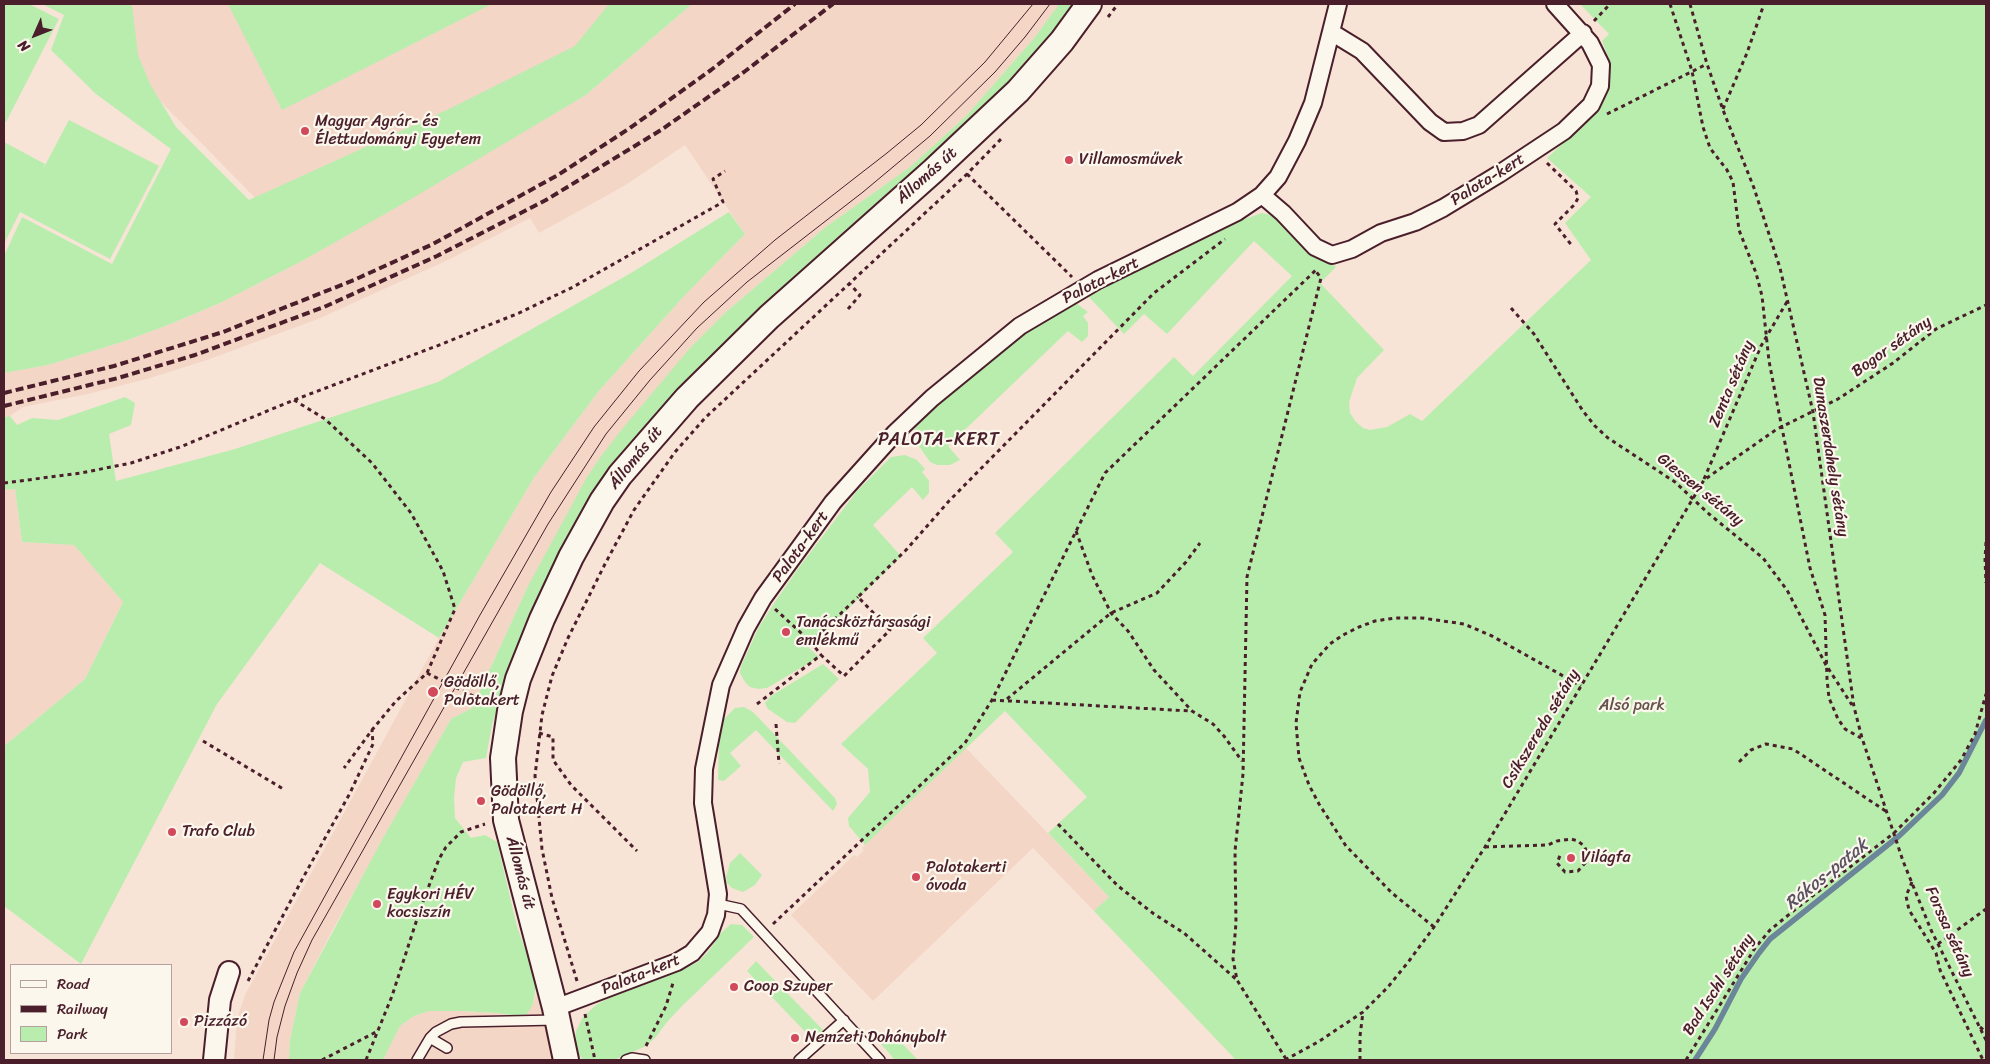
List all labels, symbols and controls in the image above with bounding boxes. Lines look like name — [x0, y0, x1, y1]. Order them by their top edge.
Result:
north arrow — [10, 10, 60, 60]
text: N — [11, 34, 36, 58]
place label: Magyar Agrár- és Élettudományi Egyetem — [315, 112, 481, 150]
marker: Magyar Agrár- és Élettudományi Egyetem — [299, 125, 311, 137]
street label: Állomás út — [893, 144, 961, 208]
place label: Villamosművek — [1079, 150, 1183, 170]
street label: Palota-kert — [1448, 150, 1528, 210]
marker: Villamosművek — [1063, 154, 1075, 166]
street label: Palota-kert — [1060, 254, 1142, 308]
street label: Bogor sétány — [1849, 313, 1935, 381]
street label: Zenta sétány — [1705, 338, 1759, 430]
street label: Dunaszerdahely sétány — [1808, 376, 1852, 538]
street label: Állomás út — [605, 423, 667, 493]
district label: PALOTA-KERT — [878, 429, 1000, 451]
street label: Giessen sétány — [1653, 449, 1747, 531]
street label: Palota-kert — [769, 508, 833, 586]
place label: Tanácsköztársasági emlékmű — [796, 613, 930, 651]
marker: Tanácsköztársasági emlékmű — [780, 626, 792, 638]
street label: Csíkszereda sétány — [1498, 666, 1584, 792]
place label: Gödöllő, Palotakert — [444, 673, 520, 711]
marker: Gödöllő, Palotakert — [426, 685, 440, 699]
park label: Alsó park — [1599, 696, 1665, 716]
place label: Gödöllő, Palotakert H — [491, 782, 582, 820]
marker: Gödöllő, Palotakert H — [475, 795, 487, 807]
place label: Trafo Club — [182, 822, 255, 842]
marker: Trafo Club — [166, 826, 178, 838]
street label: Állomás út — [501, 834, 539, 912]
water label: Rákos-patak — [1781, 835, 1873, 915]
place label: Világfa — [1581, 848, 1631, 868]
marker: Világfa — [1565, 852, 1577, 864]
place label: Palotakerti óvoda — [926, 858, 1006, 896]
marker: Palotakerti óvoda — [910, 871, 922, 883]
street label: Forssa sétány — [1920, 884, 1978, 980]
place label: Egykori HÉV kocsiszín — [387, 885, 474, 923]
marker: Egykori HÉV kocsiszín — [371, 898, 383, 910]
street label: Bad Ischl sétány — [1679, 931, 1759, 1039]
street label: Palota-kert — [599, 951, 683, 999]
legend — [10, 964, 172, 1054]
text: Road — [57, 971, 89, 997]
place label: Coop Szuper — [744, 977, 832, 997]
marker: Coop Szuper — [728, 981, 740, 993]
text: Railway — [57, 996, 108, 1022]
place label: Pizzázó — [194, 1012, 247, 1032]
marker: Pizzázó — [178, 1016, 190, 1028]
text: Park — [57, 1021, 88, 1047]
place label: Nemzeti Dohánybolt — [805, 1028, 946, 1048]
marker: Nemzeti Dohánybolt — [789, 1032, 801, 1044]

